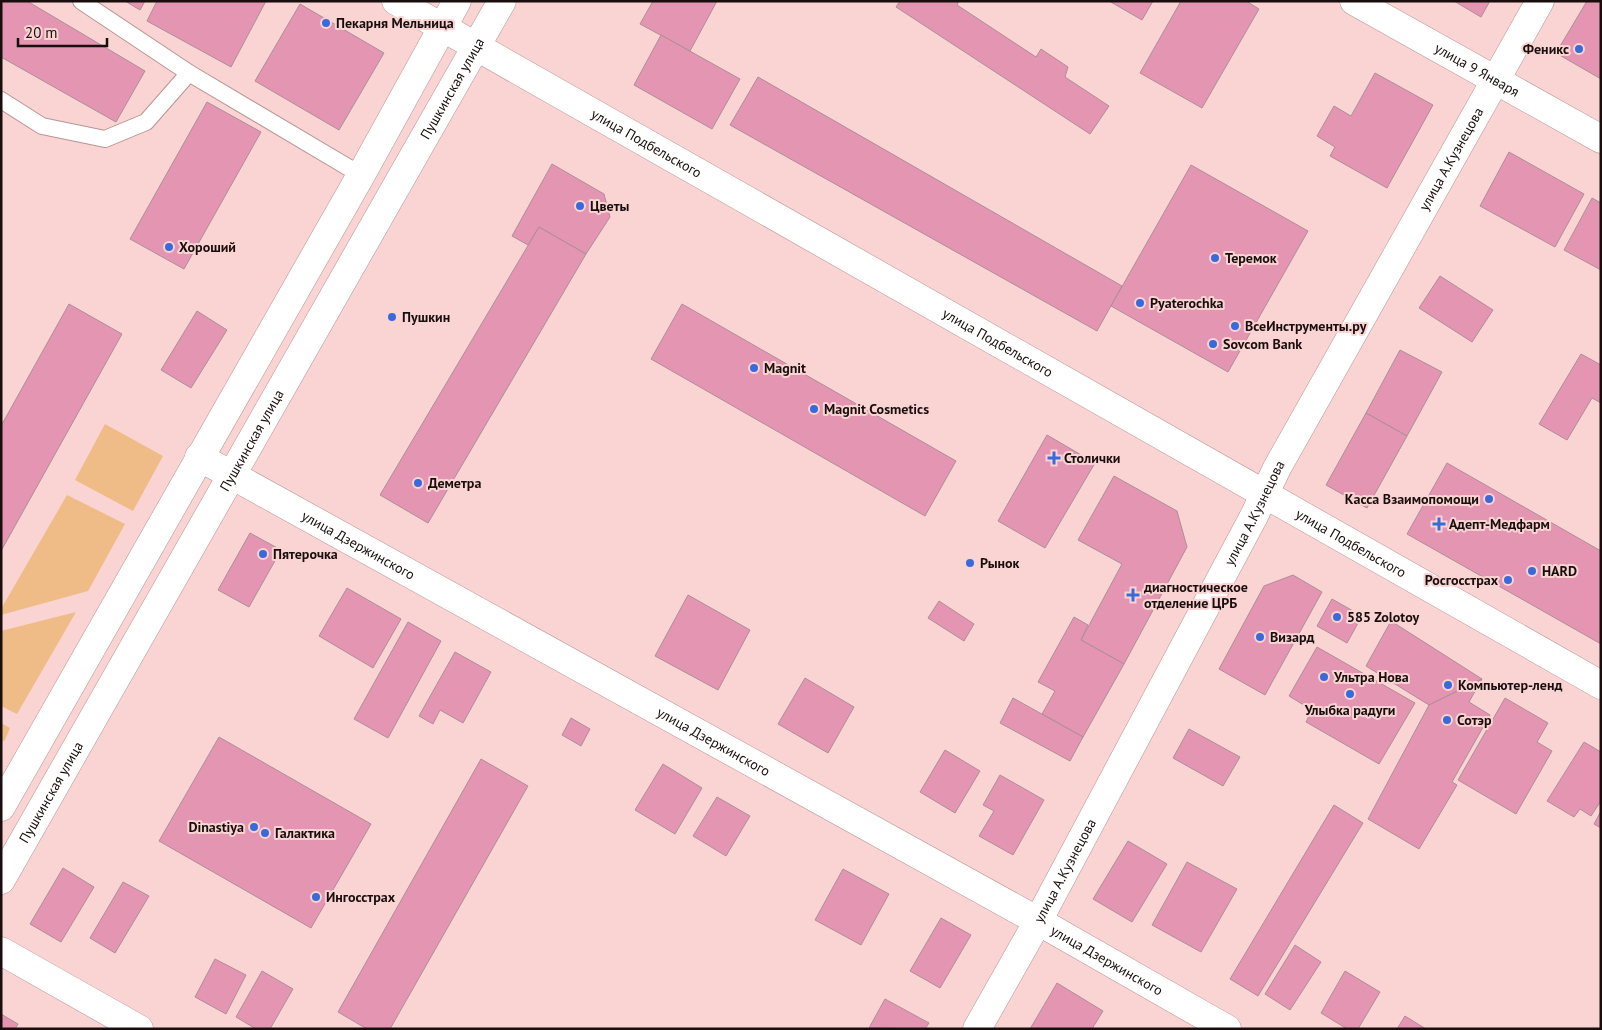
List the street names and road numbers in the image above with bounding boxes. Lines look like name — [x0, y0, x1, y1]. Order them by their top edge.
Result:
street label: Пушкинская улица — [416, 34, 488, 143]
street label: улица 9 Января — [1431, 39, 1523, 101]
street label: улица А.Кузнецова — [1415, 104, 1487, 214]
street label: улица Подбельского — [588, 105, 705, 182]
street label: улица Подбельского — [939, 304, 1056, 381]
street label: Пушкинская улица — [216, 386, 288, 494]
street label: улица А.Кузнецова — [1220, 457, 1289, 569]
street label: улица Подбельского — [1292, 505, 1409, 582]
street label: улица Дзержинского — [299, 507, 418, 584]
street label: улица Дзержинского — [654, 703, 773, 780]
street label: Пушкинская улица — [15, 738, 87, 846]
street label: улица А.Кузнецова — [1030, 815, 1100, 926]
street label: улица Дзержинского — [1047, 921, 1166, 1000]

